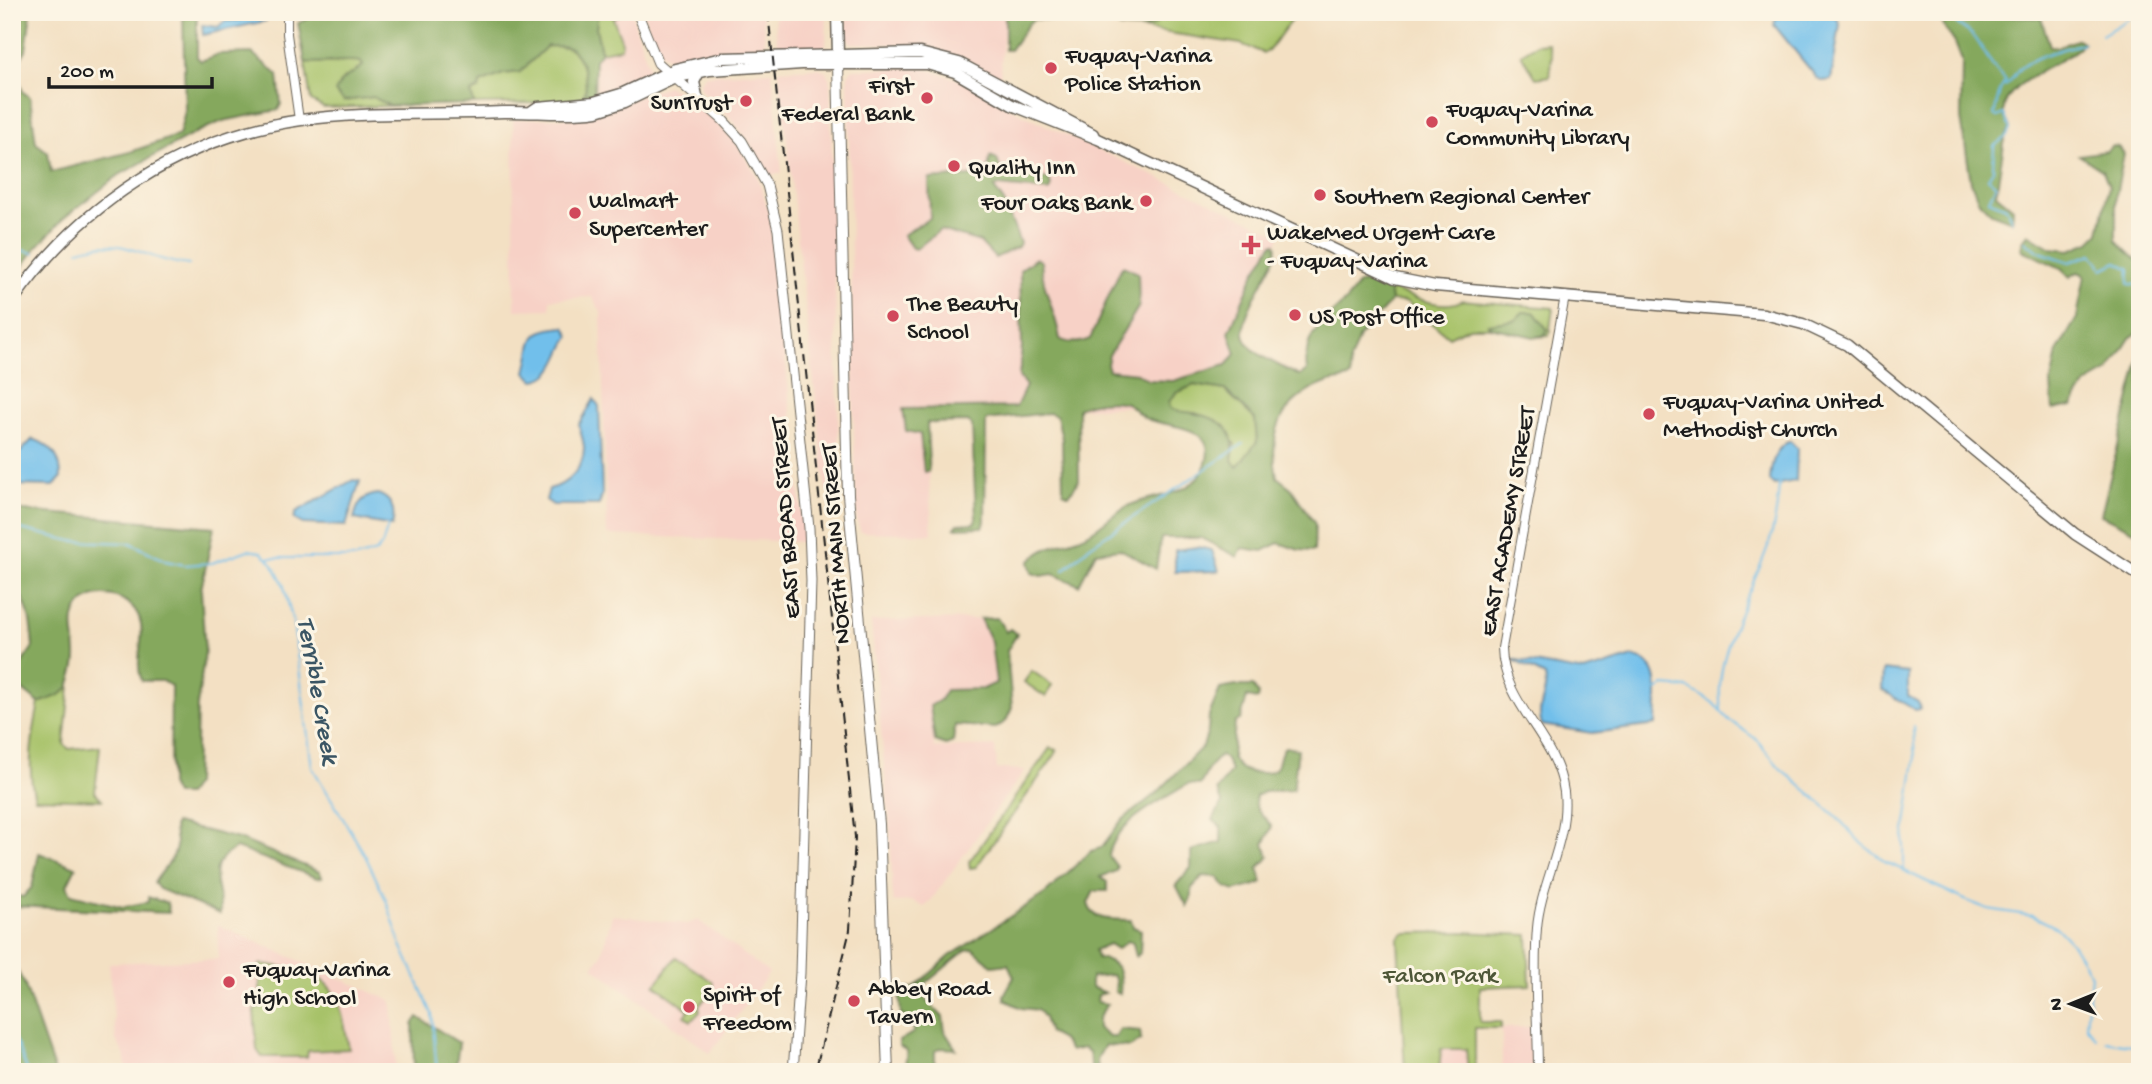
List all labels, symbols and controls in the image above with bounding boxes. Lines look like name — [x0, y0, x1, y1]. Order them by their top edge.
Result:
place label: Fuquay-Varina Police Station — [1064, 43, 1213, 100]
scale bar — [49, 46, 212, 90]
marker: Fuquay-Varina Police Station — [1043, 60, 1059, 76]
text: 200 m — [60, 61, 114, 86]
place label: First Federal Bank — [780, 73, 915, 130]
place label: SunTrust — [651, 90, 734, 119]
marker: First Federal Bank — [919, 90, 935, 106]
marker: SunTrust — [738, 93, 754, 109]
place label: Fuquay-Varina Community Library — [1445, 97, 1630, 154]
marker: Fuquay-Varina Community Library — [1424, 114, 1440, 130]
place label: Quality Inn — [968, 155, 1076, 184]
marker: Quality Inn — [946, 158, 962, 174]
place label: Southern Regional Center — [1334, 184, 1591, 213]
marker: Southern Regional Center — [1312, 187, 1328, 203]
place label: Walmart Supercenter — [589, 188, 709, 245]
place label: Four Oaks Bank — [980, 190, 1134, 219]
marker: Four Oaks Bank — [1138, 193, 1154, 209]
marker: Walmart Supercenter — [567, 205, 583, 221]
place label: WakeMed Urgent Care - Fuquay-Varina — [1267, 220, 1496, 277]
marker: WakeMed Urgent Care - Fuquay-Varina — [1241, 235, 1261, 255]
place label: The Beauty School — [905, 291, 1018, 348]
place label: US Post Office — [1309, 304, 1445, 333]
marker: US Post Office — [1287, 307, 1303, 323]
marker: The Beauty School — [885, 308, 901, 324]
place label: Fuquay-Varina United Methodist Church — [1662, 389, 1884, 446]
street label: EAST ACADEMY STREET — [1475, 403, 1544, 639]
marker: Fuquay-Varina United Methodist Church — [1641, 406, 1657, 422]
street label: EAST BROAD STREET — [766, 414, 809, 620]
street label: NORTH MAIN STREET — [816, 441, 859, 645]
water label: Terrible Creek — [287, 615, 344, 769]
place label: Fuquay-Varina High School — [242, 957, 391, 1014]
park label: Falcon Park — [1382, 963, 1499, 992]
north arrow — [2036, 968, 2106, 1038]
marker: Fuquay-Varina High School — [221, 974, 237, 990]
place label: Abbey Road Tavern — [866, 976, 992, 1033]
place label: Spirit of Freedom — [702, 982, 792, 1039]
marker: Abbey Road Tavern — [846, 993, 862, 1009]
text: N — [2046, 998, 2069, 1011]
marker: Spirit of Freedom — [681, 999, 697, 1015]

